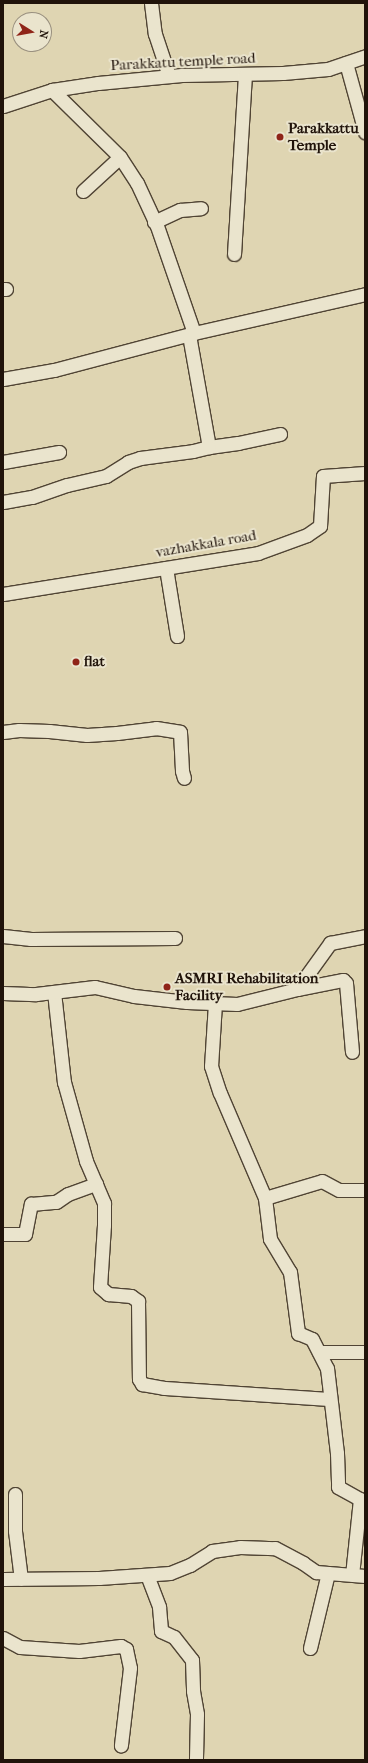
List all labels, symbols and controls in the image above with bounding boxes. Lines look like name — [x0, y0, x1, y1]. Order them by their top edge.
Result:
north arrow — [12, 12, 52, 52]
text: N — [36, 29, 50, 40]
street label: Parakkatu temple road — [110, 49, 256, 75]
place label: Parakkattu Temple — [288, 119, 359, 154]
marker: Parakkattu Temple — [275, 132, 285, 142]
street label: vazhakkala road — [154, 526, 258, 562]
place label: flat — [84, 653, 105, 671]
marker: flat — [71, 657, 81, 667]
place label: ASMRI Rehabilitation Facility — [175, 969, 318, 1004]
marker: ASMRI Rehabilitation Facility — [162, 982, 172, 992]

